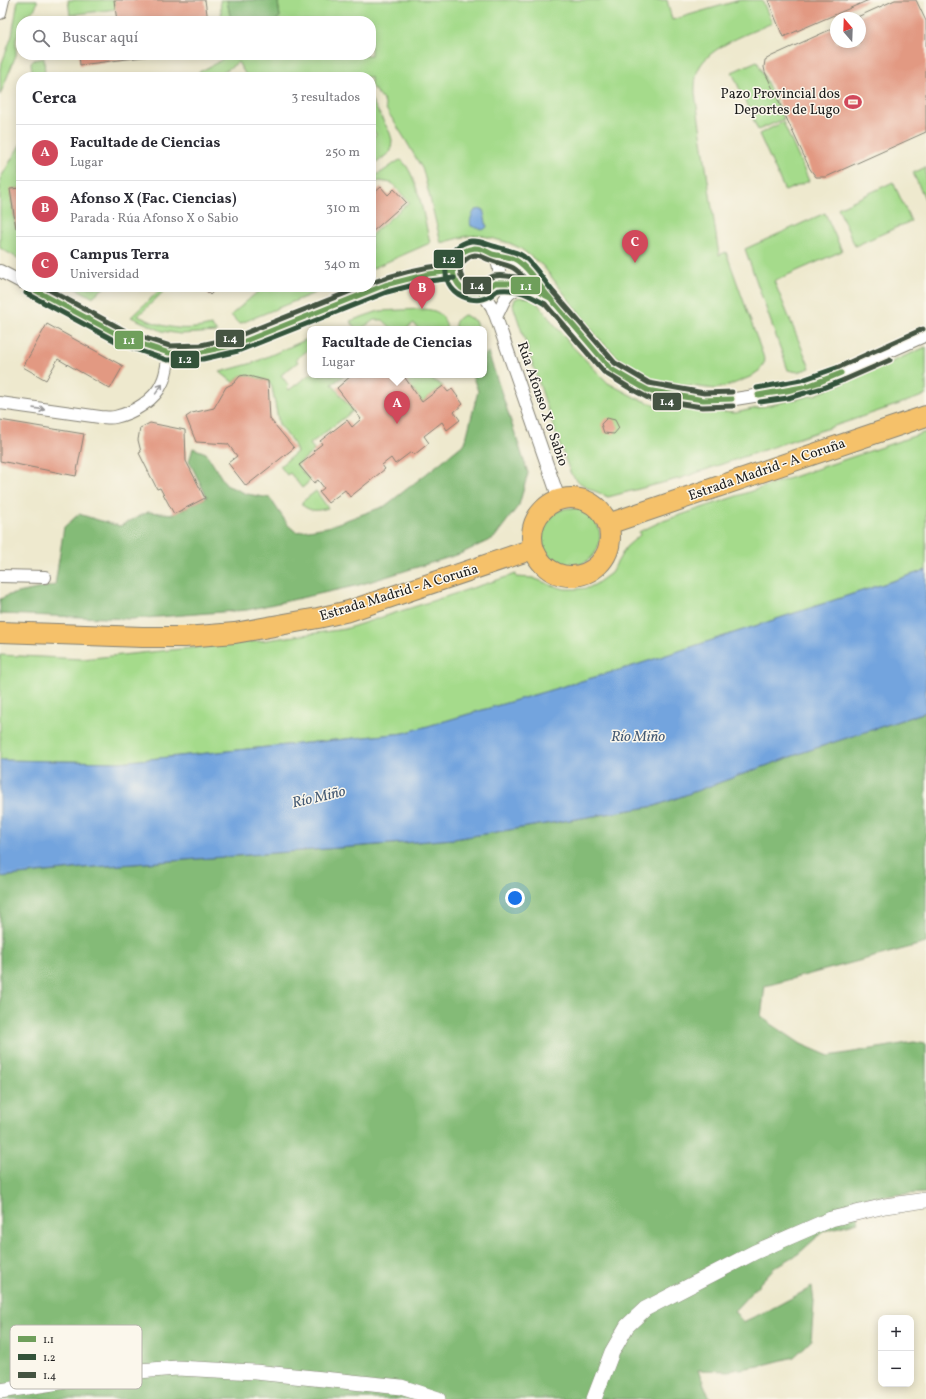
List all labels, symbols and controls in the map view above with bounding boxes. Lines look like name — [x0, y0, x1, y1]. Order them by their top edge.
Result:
north arrow — [830, 12, 866, 48]
search box — [16, 16, 376, 60]
icon: search — [30, 27, 52, 49]
text: Buscar aquí — [62, 28, 138, 49]
place label: Pazo Provincial dos Deportes de Lugo — [721, 85, 840, 120]
text: Cerca — [32, 87, 77, 110]
text: 3 resultados — [291, 89, 360, 107]
sports icon: Pazo Provincial dos Deportes de Lugo — [843, 92, 863, 112]
text: Facultade de Ciencias — [70, 133, 220, 154]
text: A — [40, 144, 50, 162]
text: 250 m — [325, 144, 360, 162]
text: Lugar — [70, 154, 103, 172]
text: Afonso X (Fac. Ciencias) — [70, 189, 237, 210]
text: B — [41, 200, 49, 218]
text: 310 m — [326, 200, 360, 218]
text: Parada · Rúa Afonso X o Sabio — [70, 210, 239, 228]
pin: C — [622, 230, 648, 263]
text: Campus Terra — [70, 245, 169, 266]
line badge: 1.2 — [433, 249, 464, 269]
text: 1.2 — [442, 253, 456, 268]
text: C — [41, 256, 49, 274]
text: 340 m — [324, 256, 360, 274]
text: Universidad — [70, 266, 139, 284]
pin: B — [409, 276, 435, 309]
line badge: 1.4 — [462, 276, 492, 295]
line badge: 1.1 — [510, 276, 541, 295]
text: 1.4 — [470, 279, 484, 294]
text: 1.1 — [520, 280, 532, 295]
popup — [307, 326, 487, 378]
line badge: 1.4 — [215, 329, 245, 348]
line badge: 1.1 — [114, 330, 144, 350]
text: 1.4 — [223, 332, 237, 347]
text: Facultade de Ciencias — [322, 333, 472, 354]
text: 1.1 — [123, 334, 135, 349]
street label: Rúa Afonso X o Sabio — [512, 339, 572, 469]
line badge: 1.2 — [170, 350, 200, 369]
text: 1.2 — [178, 353, 192, 368]
text: Lugar — [322, 354, 355, 372]
one-way arrow — [155, 383, 163, 394]
pin: A — [384, 391, 410, 424]
line badge: 1.4 — [652, 392, 682, 411]
text: 1.4 — [660, 395, 674, 410]
one-way arrow — [32, 405, 45, 412]
street label: Estrada Madrid - A Coruña — [686, 434, 848, 506]
street label: Estrada Madrid - A Coruña — [317, 560, 481, 626]
water label: Río Miño — [611, 727, 665, 748]
water label: Río Miño — [290, 782, 348, 814]
your location — [505, 888, 525, 908]
map controls — [878, 1315, 914, 1387]
button: + — [878, 1315, 914, 1351]
legend — [10, 1325, 142, 1389]
text: 1.1 — [43, 1333, 54, 1348]
text: 1.2 — [43, 1351, 56, 1366]
button: − — [878, 1351, 914, 1387]
text: 1.4 — [43, 1369, 57, 1384]

